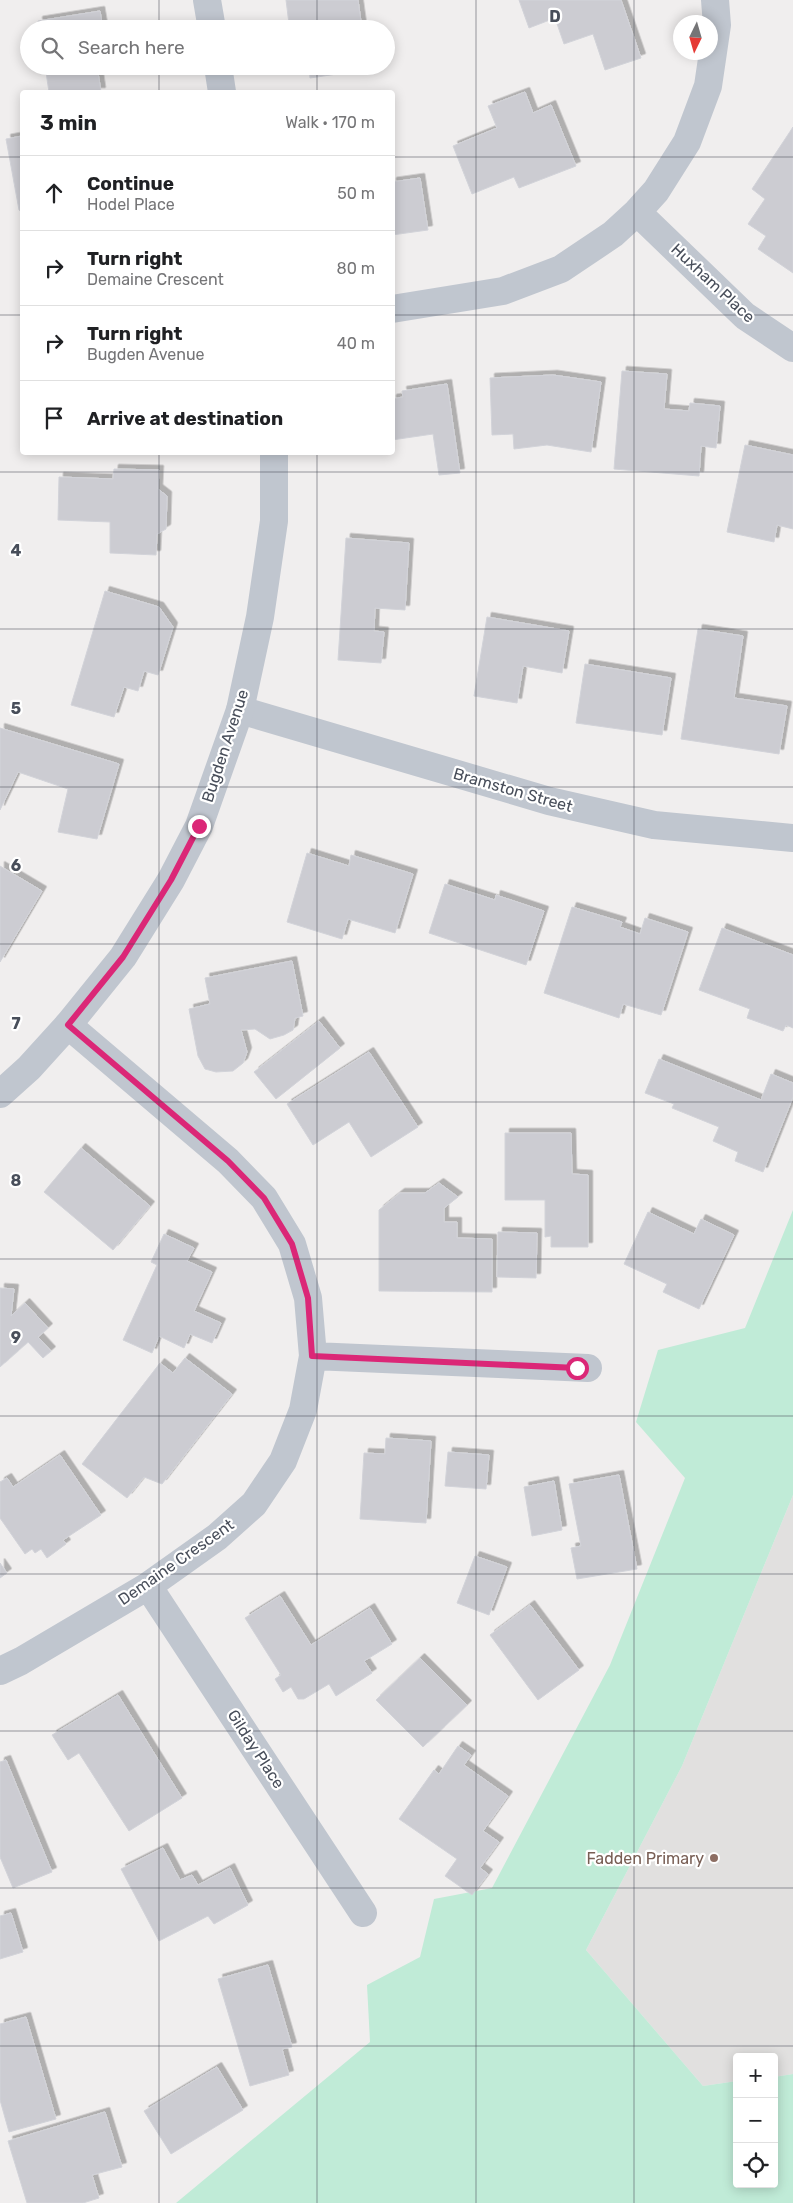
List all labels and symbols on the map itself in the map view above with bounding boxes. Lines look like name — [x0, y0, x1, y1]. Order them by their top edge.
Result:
text: D — [549, 7, 561, 26]
north arrow — [673, 15, 718, 60]
street label: Huxham Place — [667, 240, 759, 327]
text: 4 — [11, 541, 22, 560]
street label: Bugden Avenue — [198, 687, 252, 805]
text: 5 — [11, 699, 21, 718]
street label: Bramston Street — [451, 764, 575, 816]
route end — [188, 815, 211, 838]
text: 6 — [11, 856, 21, 875]
text: 7 — [11, 1014, 21, 1033]
text: 8 — [11, 1171, 22, 1190]
text: 9 — [11, 1328, 21, 1347]
route start — [566, 1357, 589, 1380]
street label: Demaine Crescent — [115, 1515, 237, 1609]
street label: Gilday Place — [224, 1706, 288, 1792]
place label: Fadden Primary — [586, 1849, 704, 1868]
marker: Fadden Primary — [708, 1852, 720, 1864]

